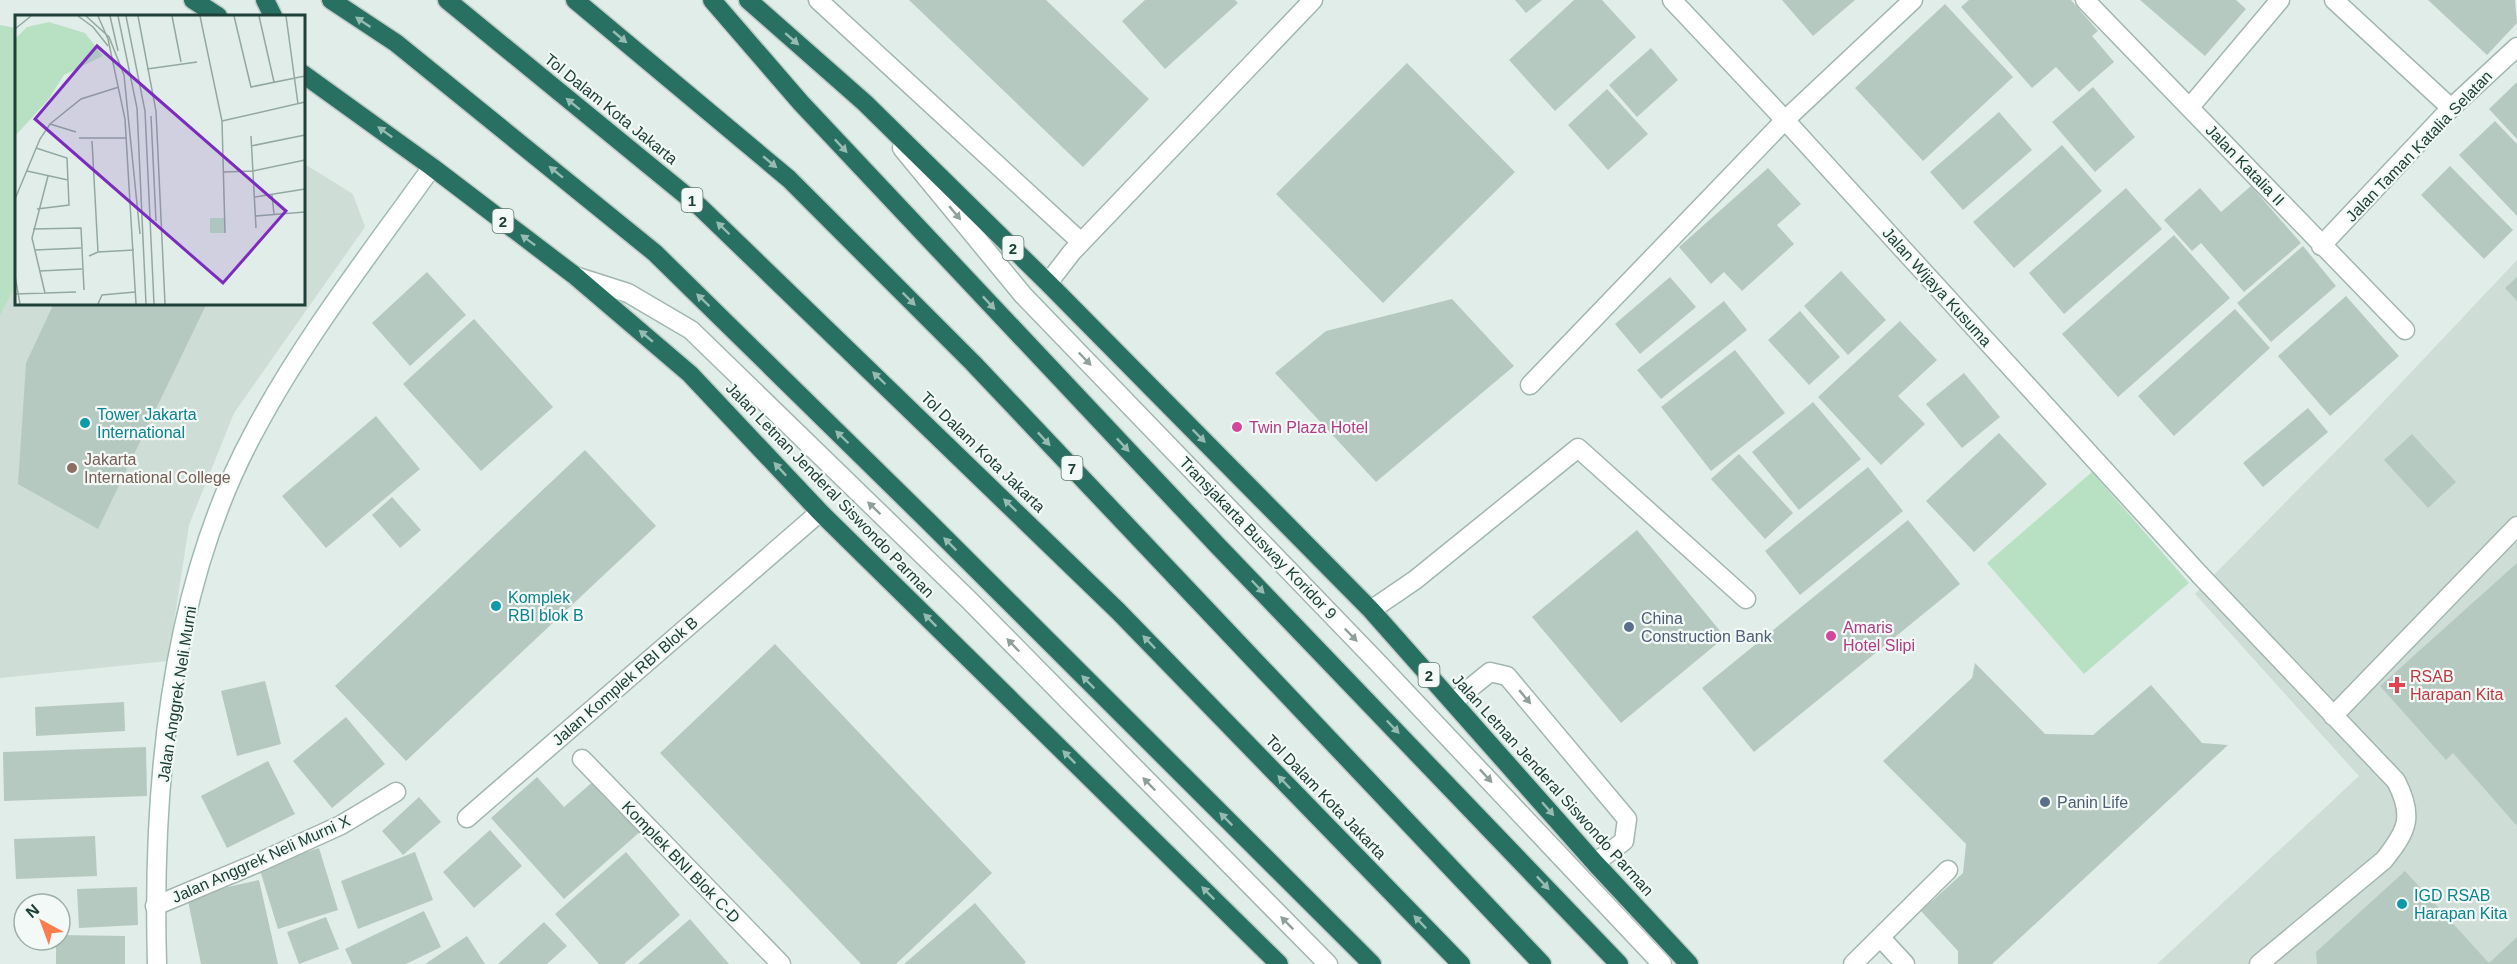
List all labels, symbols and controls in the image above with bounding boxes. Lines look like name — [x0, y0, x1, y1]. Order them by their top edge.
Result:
inset map — [15, 15, 304, 304]
one-way arrow — [355, 16, 372, 27]
one-way arrow — [612, 31, 628, 44]
one-way arrow — [784, 32, 799, 46]
street label: Tol Dalam Kota Jakarta — [541, 50, 681, 168]
street label: Jalan Taman Katalia Selatan — [2343, 67, 2495, 225]
one-way arrow — [566, 98, 581, 111]
street label: Jalan Katalia II — [2202, 121, 2288, 209]
one-way arrow — [377, 127, 392, 139]
one-way arrow — [834, 138, 848, 153]
one-way arrow — [762, 155, 777, 168]
one-way arrow — [548, 166, 564, 179]
road number: 1 — [682, 188, 702, 212]
one-way arrow — [949, 205, 962, 221]
road number: 2 — [492, 209, 514, 233]
one-way arrow — [716, 222, 730, 236]
street label: Jalan Wijaya Kusuma — [1879, 224, 1995, 350]
one-way arrow — [520, 234, 535, 246]
road number: 2 — [1002, 236, 1024, 260]
one-way arrow — [901, 291, 915, 305]
one-way arrow — [695, 293, 710, 307]
one-way arrow — [982, 295, 995, 310]
one-way arrow — [639, 330, 654, 343]
one-way arrow — [1077, 351, 1091, 365]
one-way arrow — [871, 371, 886, 385]
street label: Jalan Letnan Jenderal Siswondo Parman — [723, 379, 937, 601]
street label: Tol Dalam Kota Jakarta — [918, 388, 1048, 516]
place label: Tower Jakarta International — [97, 406, 197, 441]
marker: Tower Jakarta International — [78, 416, 92, 430]
place label: Twin Plaza Hotel — [1249, 419, 1368, 436]
marker: Twin Plaza Hotel — [1230, 420, 1244, 434]
one-way arrow — [1192, 429, 1206, 443]
one-way arrow — [836, 430, 850, 444]
one-way arrow — [1037, 431, 1051, 446]
one-way arrow — [1115, 437, 1129, 451]
place label: Jakarta International College — [84, 451, 231, 486]
street label: Transjakarta Busway Koridor 9 — [1176, 454, 1340, 622]
road number: 7 — [1062, 456, 1082, 480]
marker: Jakarta International College — [65, 461, 79, 475]
one-way arrow — [773, 462, 787, 477]
one-way arrow — [1003, 499, 1017, 513]
one-way arrow — [866, 501, 881, 515]
one-way arrow — [944, 537, 958, 551]
one-way arrow — [1251, 580, 1265, 595]
place label: Komplek RBI blok B — [508, 589, 584, 624]
marker: Komplek RBI blok B — [489, 599, 503, 613]
street label: Jalan Anggrek Neli Murni — [155, 605, 199, 783]
place label: China Construction Bank — [1641, 610, 1773, 645]
street label: Jalan Komplek RBI Blok B — [549, 613, 701, 749]
one-way arrow — [922, 613, 937, 627]
place label: Amaris Hotel Slipi — [1843, 619, 1915, 654]
marker: China Construction Bank — [1622, 620, 1636, 634]
one-way arrow — [1344, 627, 1358, 641]
marker: Amaris Hotel Slipi — [1824, 629, 1838, 643]
one-way arrow — [1142, 636, 1156, 650]
one-way arrow — [1006, 639, 1020, 653]
road number: 2 — [1418, 663, 1440, 687]
place label: RSAB Harapan Kita — [2410, 668, 2503, 703]
street label: Jalan Letnan Jenderal Siswondo Parman — [1449, 671, 1657, 899]
one-way arrow — [1081, 675, 1095, 689]
marker: RSAB Harapan Kita — [2388, 676, 2406, 694]
one-way arrow — [1518, 689, 1531, 705]
one-way arrow — [1386, 720, 1400, 734]
street label: Tol Dalam Kota Jakarta — [1262, 732, 1390, 862]
one-way arrow — [1062, 750, 1076, 764]
one-way arrow — [1478, 769, 1492, 783]
one-way arrow — [1278, 776, 1292, 790]
one-way arrow — [1143, 778, 1157, 792]
place label: Panin Life — [2057, 794, 2128, 811]
marker: Panin Life — [2038, 795, 2052, 809]
street label: Komplek BNI Blok C-D — [619, 798, 743, 926]
one-way arrow — [1541, 801, 1554, 816]
street label: Jalan Anggrek Neli Murni X — [169, 812, 353, 906]
one-way arrow — [1220, 813, 1234, 827]
one-way arrow — [1536, 875, 1549, 890]
one-way arrow — [1201, 887, 1215, 901]
place label: IGD RSAB Harapan Kita — [2414, 887, 2507, 922]
north arrow — [12, 892, 72, 952]
marker: IGD RSAB Harapan Kita — [2395, 897, 2409, 911]
text: N — [23, 901, 42, 921]
one-way arrow — [1414, 915, 1428, 929]
one-way arrow — [1280, 916, 1294, 930]

